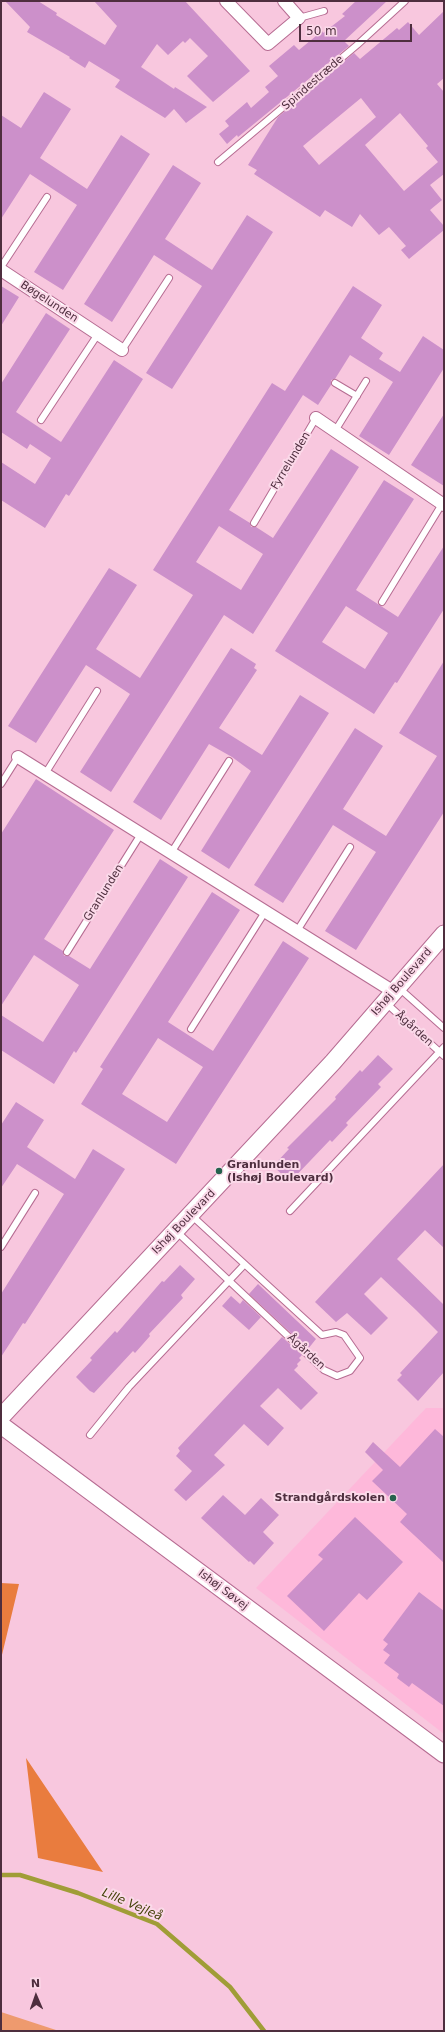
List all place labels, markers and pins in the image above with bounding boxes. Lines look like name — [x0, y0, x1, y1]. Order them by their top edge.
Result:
place label: Granlunden (Ishøj Boulevard) — [227, 1158, 334, 1184]
marker: Granlunden (Ishøj Boulevard) — [214, 1166, 224, 1176]
place label: Strandgårdskolen — [274, 1491, 385, 1505]
marker: Strandgårdskolen — [388, 1493, 398, 1503]

